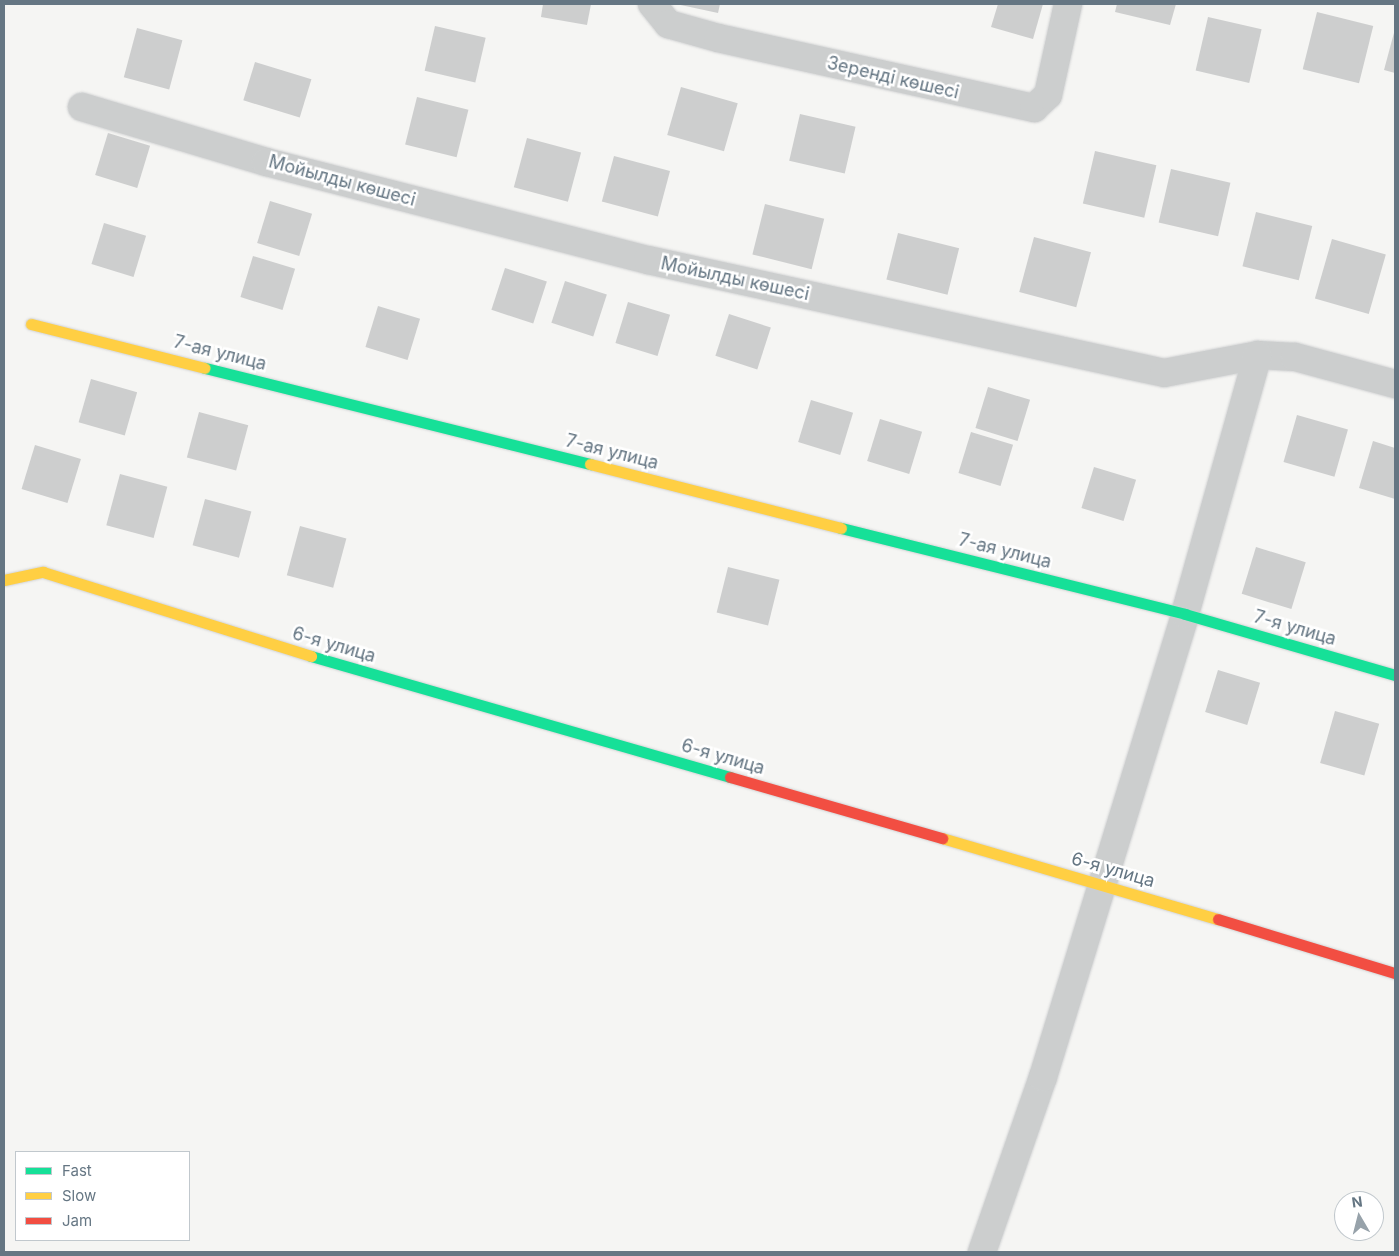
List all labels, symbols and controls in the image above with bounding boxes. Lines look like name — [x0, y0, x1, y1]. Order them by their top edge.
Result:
street label: Зеренді көшесі — [825, 52, 961, 104]
street label: Мойылды көшесі — [266, 151, 418, 211]
street label: Мойылды көшесі — [659, 253, 811, 305]
street label: 7-ая улица — [171, 331, 269, 375]
street label: 7-ая улица — [563, 430, 661, 474]
street label: 7-ая улица — [956, 529, 1054, 573]
street label: 7-я улица — [1251, 606, 1339, 650]
street label: 6-я улица — [290, 623, 378, 667]
street label: 6-я улица — [679, 735, 767, 779]
street label: 6-я улица — [1069, 848, 1157, 892]
legend — [15, 1151, 190, 1241]
text: Fast — [62, 1161, 92, 1180]
text: Slow — [62, 1186, 96, 1205]
north arrow — [1334, 1191, 1384, 1241]
text: N — [1351, 1192, 1363, 1211]
text: Jam — [62, 1211, 92, 1230]

